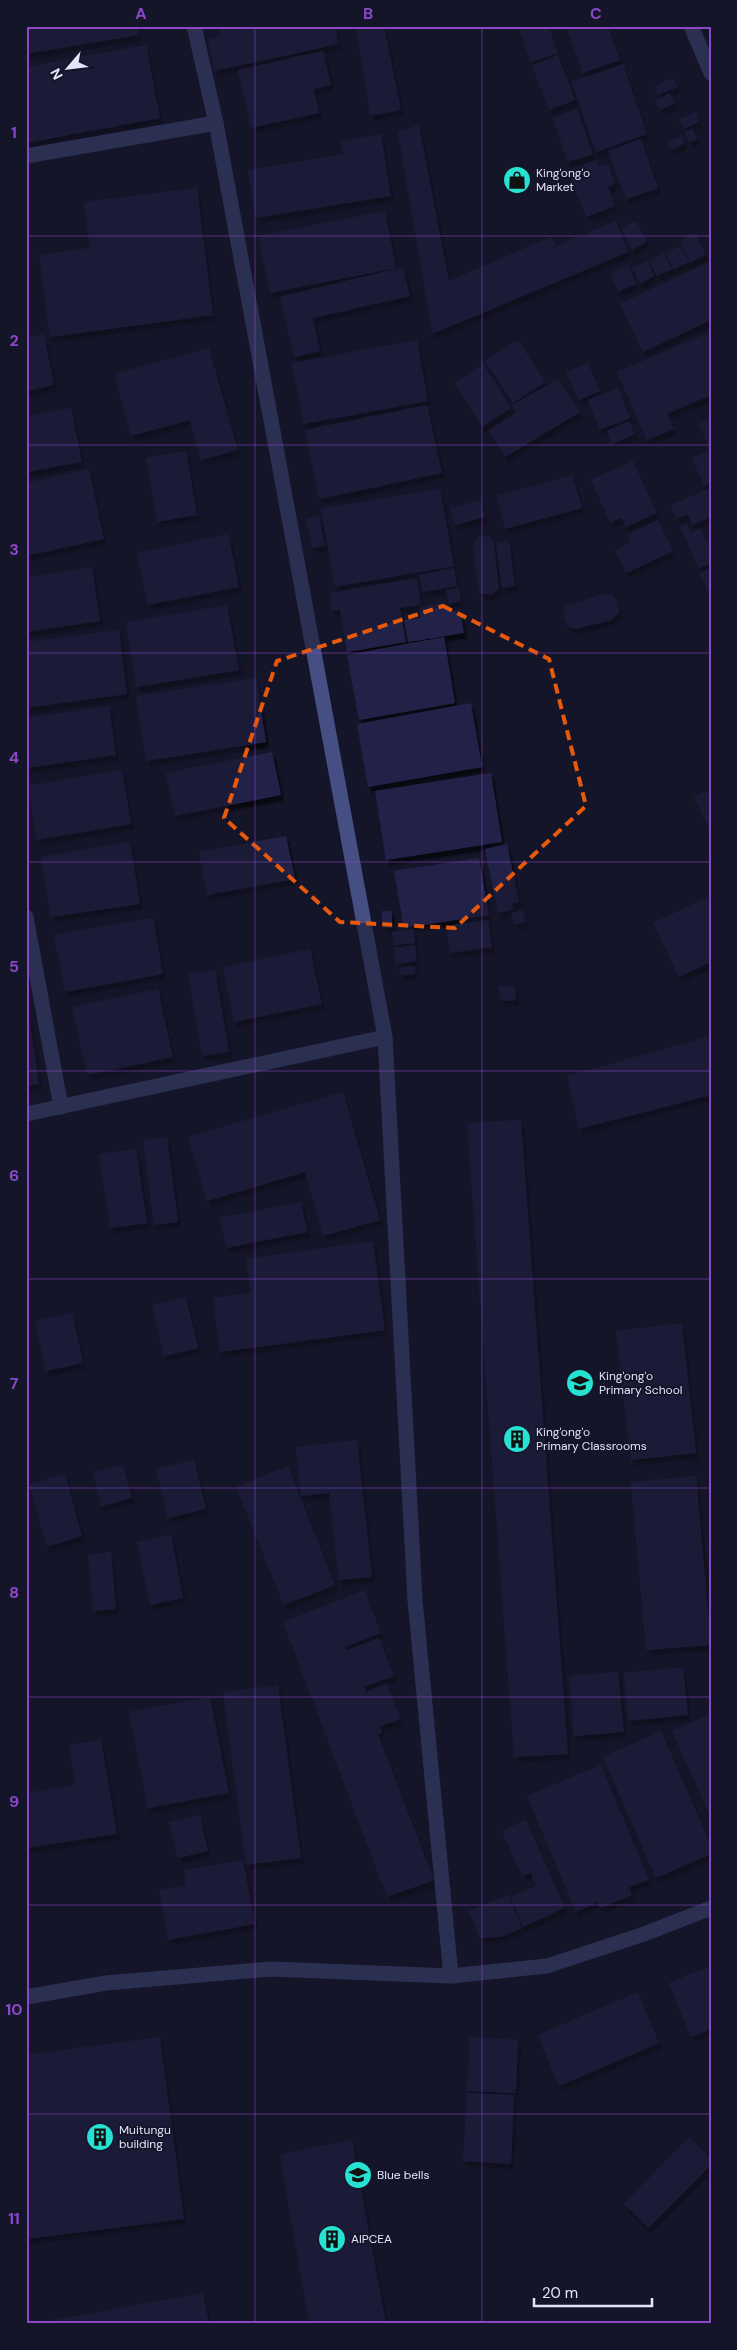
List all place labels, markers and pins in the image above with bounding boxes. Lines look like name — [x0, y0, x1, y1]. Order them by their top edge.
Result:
shop icon: King'ong'o Market — [502, 165, 532, 195]
place label: King'ong'o Market — [536, 165, 590, 195]
school or university icon: King'ong'o Primary School — [565, 1368, 595, 1398]
place label: King'ong'o Primary School — [599, 1368, 682, 1398]
building icon: King'ong'o Primary Classrooms — [502, 1424, 532, 1454]
place label: King'ong'o Primary Classrooms — [536, 1424, 647, 1454]
building icon: Muitungu building — [85, 2122, 115, 2152]
place label: Muitungu building — [119, 2122, 171, 2152]
school or university icon: Blue bells — [343, 2160, 373, 2190]
place label: Blue bells — [377, 2167, 430, 2183]
building icon: AIPCEA — [317, 2224, 347, 2254]
place label: AIPCEA — [351, 2231, 392, 2247]

